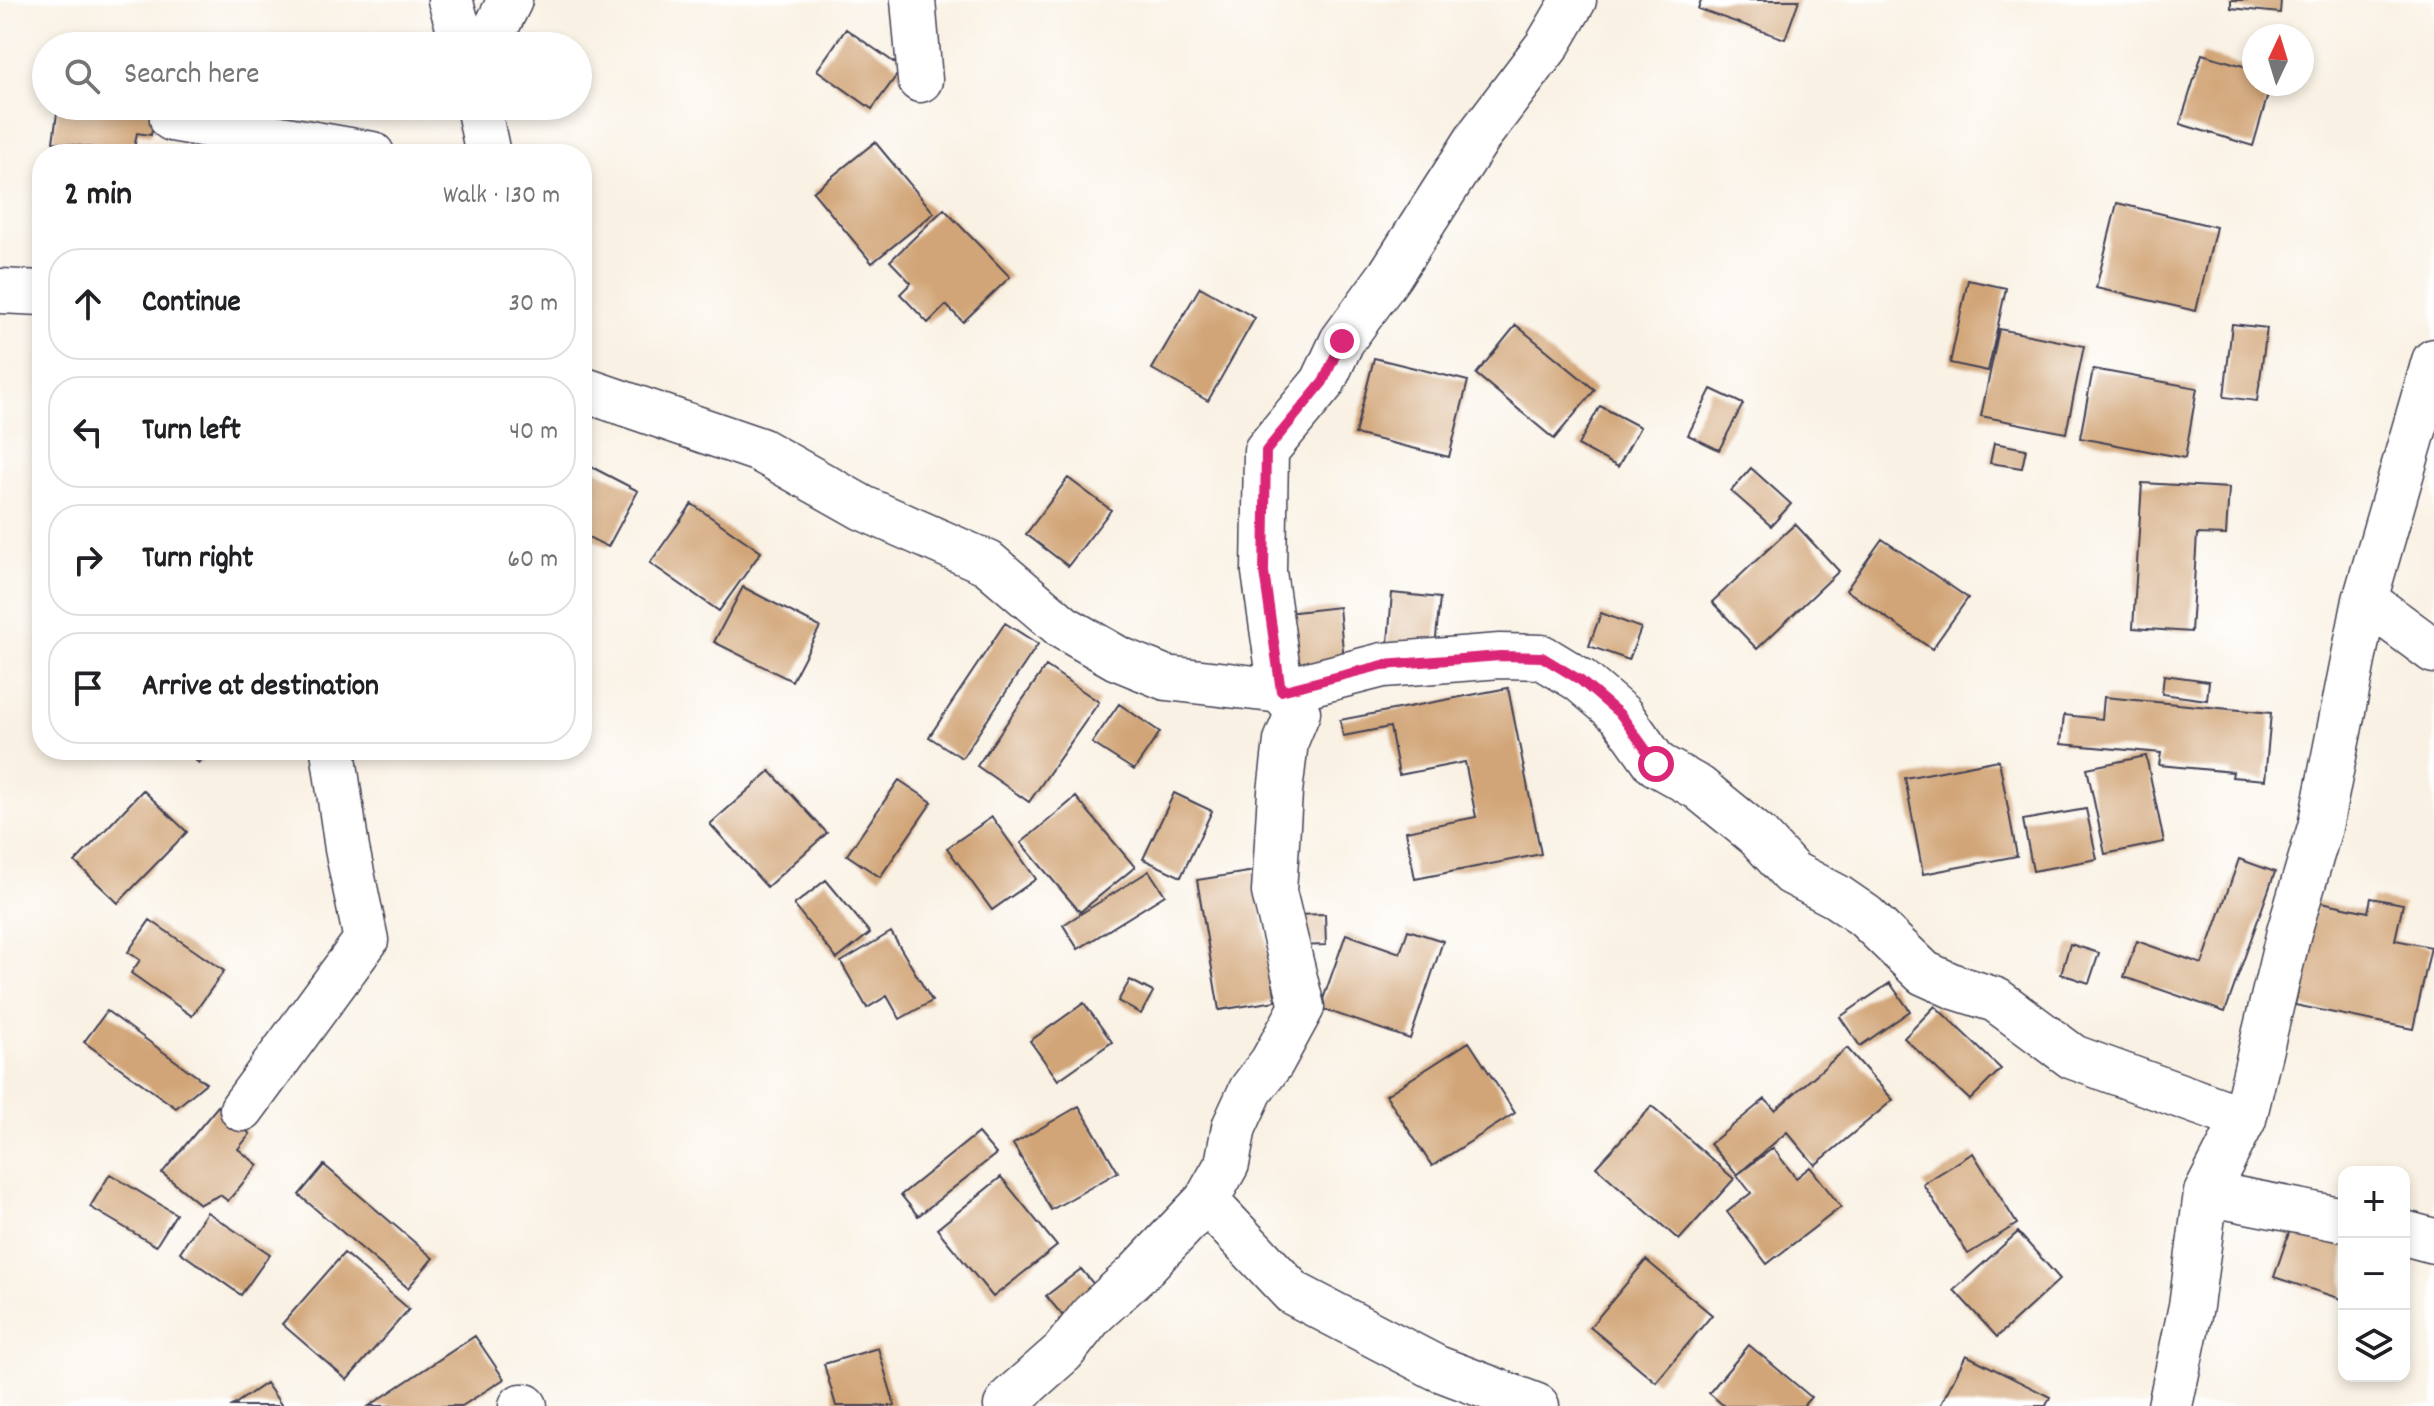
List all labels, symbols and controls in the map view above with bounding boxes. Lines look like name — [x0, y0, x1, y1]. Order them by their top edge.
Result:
north arrow — [2242, 24, 2314, 96]
search box — [32, 32, 592, 120]
icon: search — [60, 54, 104, 98]
text: Search here — [124, 55, 260, 98]
text: 2 min — [64, 172, 132, 221]
text: Walk · 130 m — [443, 178, 560, 215]
icon: ahead — [66, 282, 110, 326]
text: Continue — [142, 283, 241, 326]
text: 30 m — [508, 286, 558, 323]
route end — [1324, 323, 1360, 359]
icon: left — [66, 410, 110, 454]
text: Turn left — [142, 411, 241, 454]
text: 40 m — [509, 414, 558, 451]
icon: right — [66, 538, 110, 582]
text: Turn right — [142, 539, 253, 582]
text: 60 m — [507, 542, 558, 579]
icon: arrive — [66, 666, 110, 710]
text: Arrive at destination — [142, 667, 379, 710]
route start — [1638, 746, 1674, 782]
map controls — [2338, 1166, 2410, 1382]
button: + — [2338, 1166, 2410, 1238]
button: − — [2338, 1238, 2410, 1310]
button: layers — [2338, 1310, 2410, 1382]

